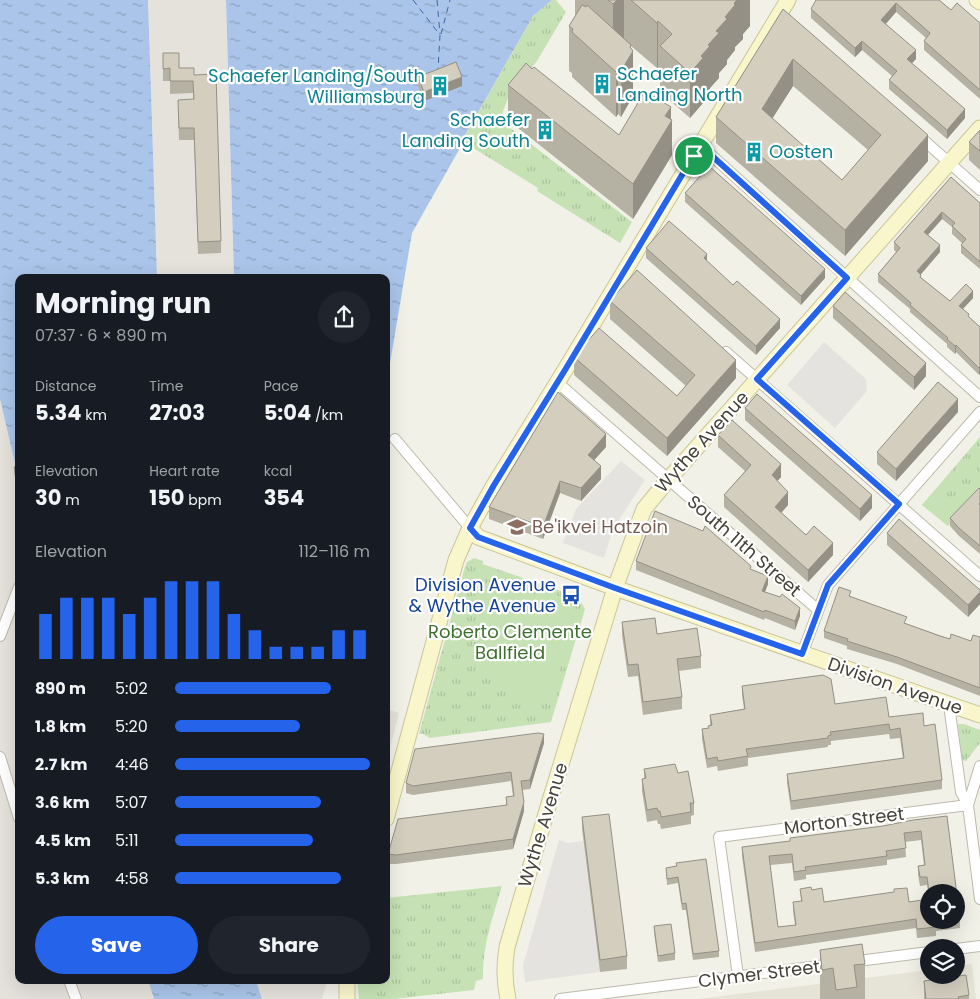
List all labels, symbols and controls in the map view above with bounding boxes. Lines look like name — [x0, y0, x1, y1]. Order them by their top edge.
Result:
place label: Schaefer Landing North — [617, 61, 743, 107]
place label: Schaefer Landing/South Williamsburg — [208, 63, 425, 109]
building icon: Schaefer Landing North — [591, 73, 613, 95]
building icon: Schaefer Landing/South Williamsburg — [429, 75, 451, 97]
place label: Schaefer Landing South — [402, 107, 530, 153]
building icon: Schaefer Landing South — [534, 119, 556, 141]
pin — [673, 135, 715, 177]
place label: Oosten — [769, 139, 833, 164]
building icon: Oosten — [743, 141, 765, 163]
icon: arrive — [680, 142, 708, 170]
text: Morning run — [35, 284, 211, 323]
button: share — [318, 291, 370, 343]
text: 07:37 · 6 × 890 m — [35, 324, 167, 347]
text: Distance — [35, 376, 96, 396]
text: Time — [149, 376, 183, 396]
text: Pace — [264, 376, 298, 396]
street label: Wythe Avenue — [649, 385, 754, 498]
text: 5.34 — [35, 398, 82, 427]
text: 27:03 — [149, 398, 205, 427]
text: 5:04 — [264, 398, 311, 427]
text: km — [82, 405, 107, 425]
text: /km — [311, 405, 343, 425]
text: Elevation — [35, 461, 98, 481]
text: Heart rate — [149, 461, 220, 481]
text: kcal — [264, 461, 292, 481]
text: 30 — [35, 483, 61, 512]
text: 150 — [149, 483, 185, 512]
text: 354 — [264, 483, 304, 512]
street label: South 11th Street — [682, 489, 807, 602]
text: m — [61, 490, 80, 510]
text: bpm — [185, 490, 222, 510]
place label: Be'ikvei Hatzoin — [532, 514, 668, 539]
school or university icon: Be'ikvei Hatzoin — [506, 516, 528, 538]
text: Elevation — [35, 540, 107, 563]
text: 112–116 m — [299, 540, 370, 563]
place label: Division Avenue & Wythe Avenue — [409, 572, 556, 618]
bus stop icon: Division Avenue & Wythe Avenue — [560, 584, 582, 606]
park label: Roberto Clemente Ballfield — [428, 619, 592, 665]
street label: Division Avenue — [824, 651, 966, 720]
text: 890 m — [35, 677, 86, 700]
text: 5:02 — [115, 677, 148, 700]
text: 1.8 km — [35, 715, 86, 738]
text: 5:20 — [115, 715, 148, 738]
text: 2.7 km — [35, 753, 87, 776]
text: 4:46 — [115, 753, 149, 776]
street label: Wythe Avenue — [512, 759, 573, 890]
text: 3.6 km — [35, 791, 90, 814]
text: 5:07 — [115, 791, 147, 814]
street label: Morton Street — [782, 801, 905, 840]
text: 4.5 km — [35, 829, 91, 852]
text: 5:11 — [115, 829, 139, 852]
text: 5.3 km — [35, 867, 90, 890]
text: 4:58 — [115, 867, 149, 890]
map controls — [920, 884, 965, 984]
button: locate — [920, 884, 965, 929]
button: Save — [35, 916, 198, 974]
button: Share — [208, 916, 370, 974]
button: layers — [920, 939, 965, 984]
street label: Clymer Street — [697, 954, 821, 993]

